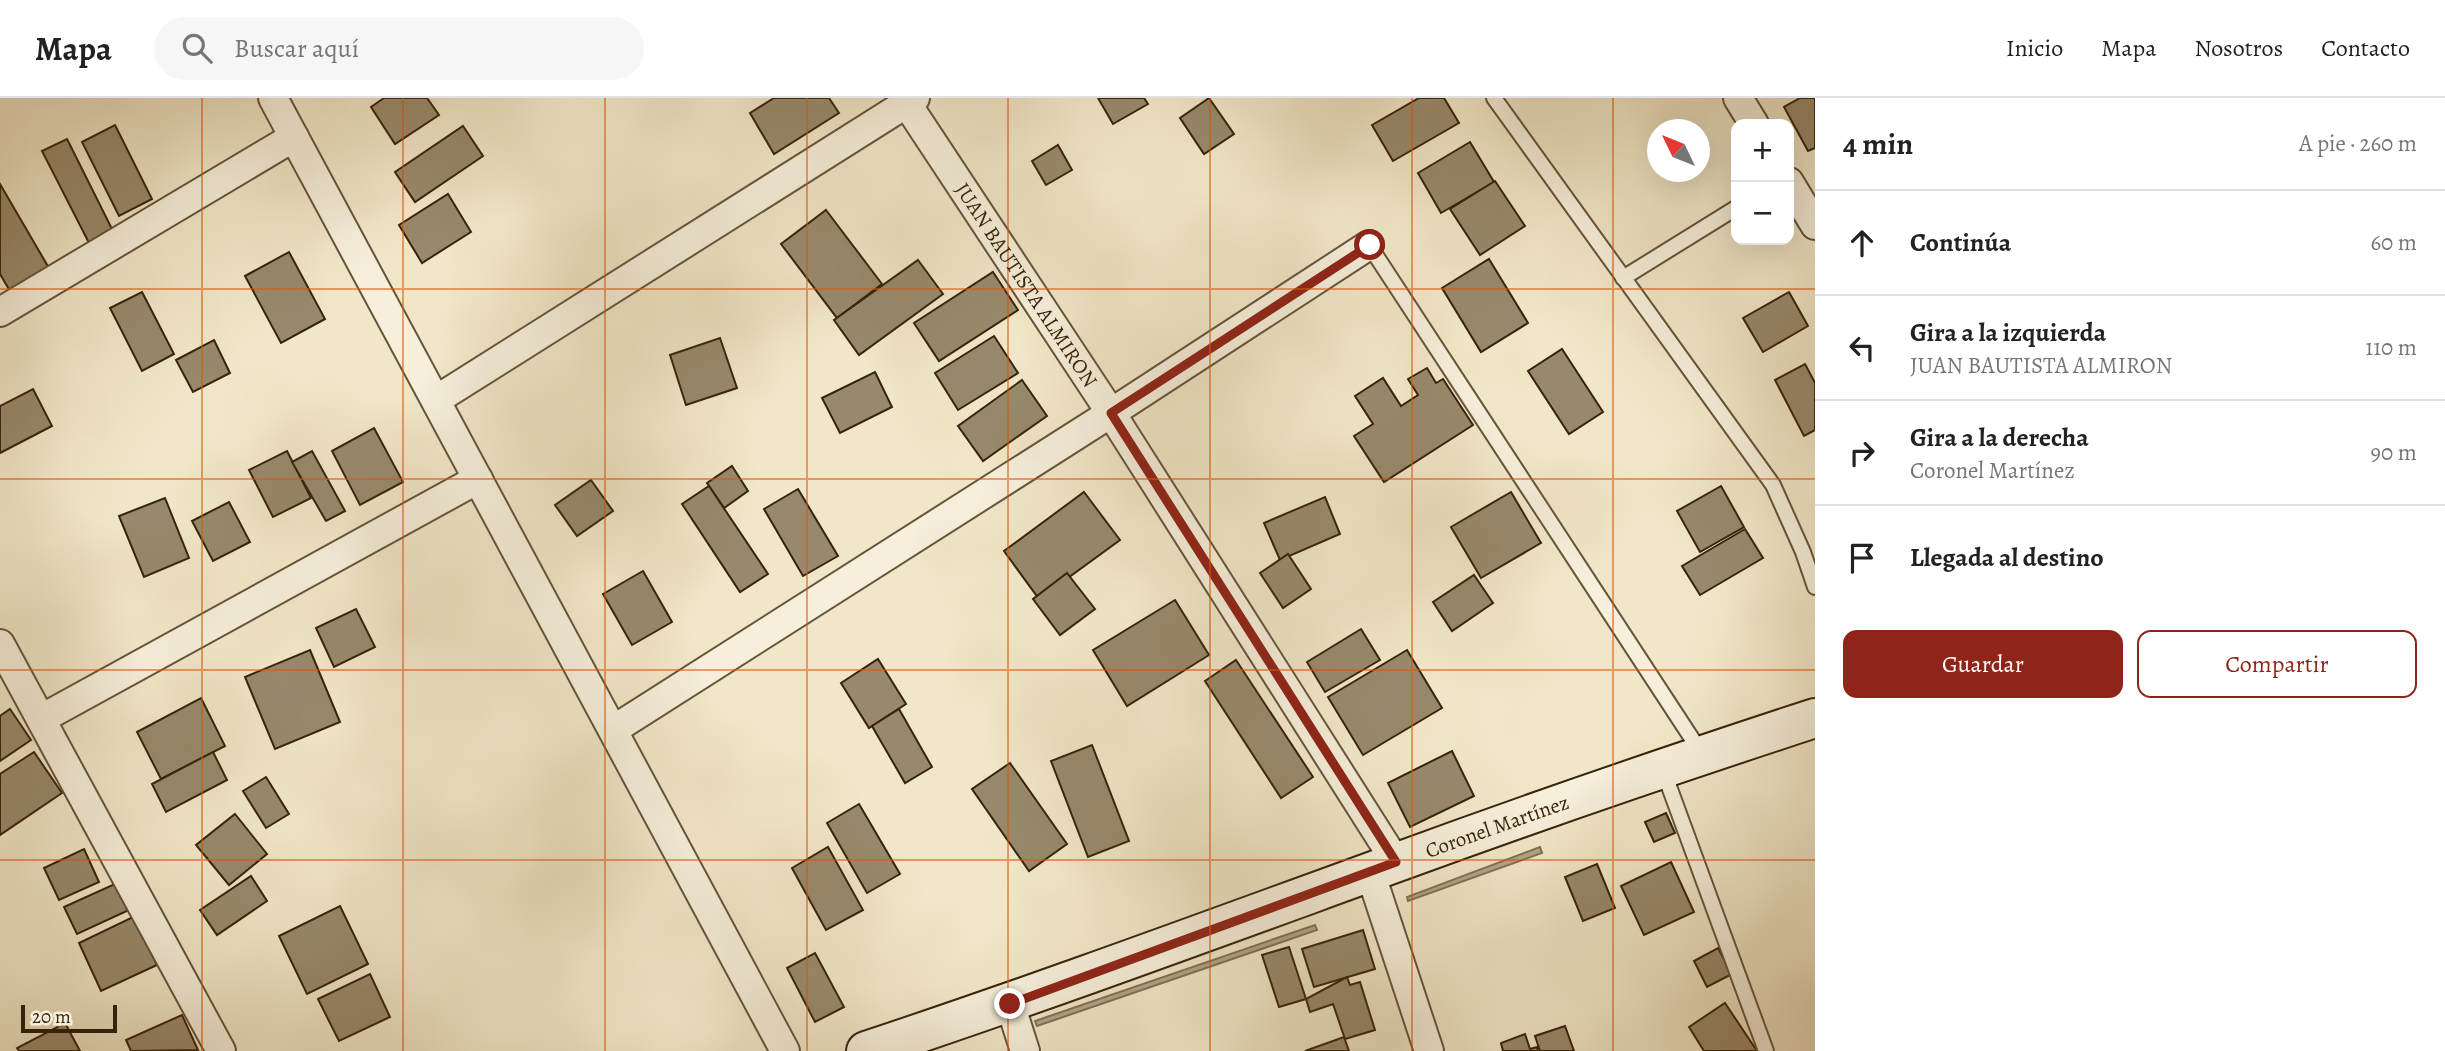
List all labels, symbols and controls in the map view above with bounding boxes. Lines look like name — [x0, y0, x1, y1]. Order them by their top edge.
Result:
search box — [154, 17, 644, 80]
text: Mapa — [35, 26, 112, 71]
icon: search — [178, 29, 216, 67]
text: Buscar aquí — [234, 31, 359, 66]
text: Inicio — [2006, 32, 2063, 64]
text: Mapa — [2101, 32, 2156, 64]
text: Nosotros — [2194, 32, 2283, 64]
text: Contacto — [2321, 32, 2410, 64]
north arrow — [1647, 119, 1710, 182]
map controls — [1731, 119, 1794, 245]
button: + — [1731, 119, 1794, 182]
text: 4 min — [1843, 124, 1913, 164]
text: A pie · 260 m — [2299, 128, 2417, 159]
street label: JUAN BAUTISTA ALMIRON — [949, 177, 1104, 393]
button: − — [1731, 182, 1794, 245]
icon: ahead — [1843, 224, 1881, 262]
text: Continúa — [1910, 225, 2011, 260]
text: 60 m — [2370, 227, 2417, 258]
route start — [1354, 229, 1385, 260]
text: Gira a la izquierda — [1910, 315, 2106, 350]
icon: left — [1843, 329, 1881, 367]
text: 110 m — [2365, 332, 2417, 363]
text: JUAN BAUTISTA ALMIRON — [1910, 350, 2172, 381]
text: Gira a la derecha — [1910, 420, 2089, 455]
icon: right — [1843, 434, 1881, 472]
text: 90 m — [2371, 437, 2417, 468]
text: Coronel Martínez — [1910, 455, 2075, 486]
icon: arrive — [1843, 539, 1881, 577]
text: Llegada al destino — [1910, 540, 2104, 575]
button: Guardar — [1843, 630, 2123, 698]
button: Compartir — [2137, 630, 2417, 698]
street label: Coronel Martínez — [1421, 788, 1573, 865]
route end — [994, 988, 1025, 1019]
scale bar — [21, 1002, 117, 1034]
text: 20 m — [32, 1004, 71, 1030]

